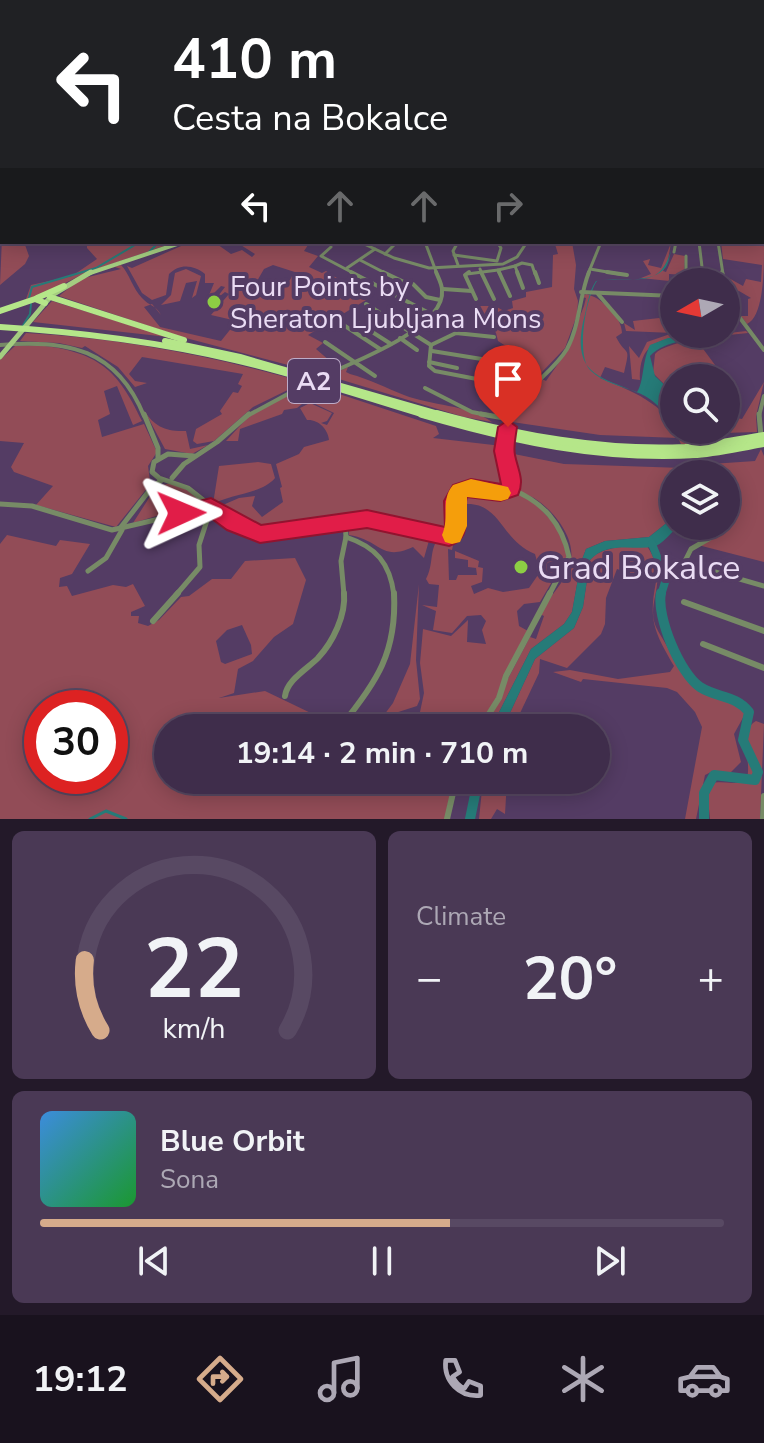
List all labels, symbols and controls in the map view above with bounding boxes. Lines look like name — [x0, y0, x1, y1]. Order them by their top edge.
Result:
text: 410 m — [172, 21, 337, 98]
icon: left — [40, 32, 144, 136]
text: Cesta na Bokalce — [172, 94, 448, 143]
icon: left — [234, 184, 278, 228]
icon: ahead — [318, 184, 362, 228]
icon: ahead — [402, 184, 446, 228]
icon: right — [486, 184, 530, 228]
place label: Four Points by Sheraton Ljubljana Mons — [230, 268, 541, 338]
north arrow — [660, 268, 740, 348]
map controls — [660, 268, 740, 540]
marker: Four Points by Sheraton Ljubljana Mons — [205, 293, 223, 311]
pin — [474, 345, 542, 427]
icon: arrive — [486, 357, 530, 401]
road number: A2 — [288, 359, 340, 403]
button: search — [660, 364, 740, 444]
button: layers — [660, 460, 740, 540]
position arrow — [139, 471, 223, 555]
place label: Grad Bokalce — [537, 545, 740, 591]
marker: Grad Bokalce — [512, 558, 530, 576]
speed limit sign: 30 — [24, 690, 128, 794]
text: 19:14 · 2 min · 710 m — [236, 733, 528, 774]
text: Climate — [416, 899, 506, 934]
text: 22 — [144, 913, 244, 1026]
text: 20° — [523, 938, 617, 1020]
text: − — [416, 949, 442, 1009]
text: + — [698, 949, 724, 1009]
text: km/h — [163, 1009, 225, 1048]
text: Blue Orbit — [160, 1121, 304, 1162]
text: Sona — [160, 1162, 219, 1197]
icon: previous — [132, 1239, 176, 1283]
icon: pause — [360, 1239, 404, 1283]
icon: next — [588, 1239, 632, 1283]
icon: directions — [192, 1351, 248, 1407]
icon: music — [313, 1351, 369, 1407]
icon: phone — [434, 1351, 490, 1407]
icon: climate — [555, 1351, 611, 1407]
icon: car — [676, 1351, 732, 1407]
text: 19:12 — [32, 1355, 128, 1404]

